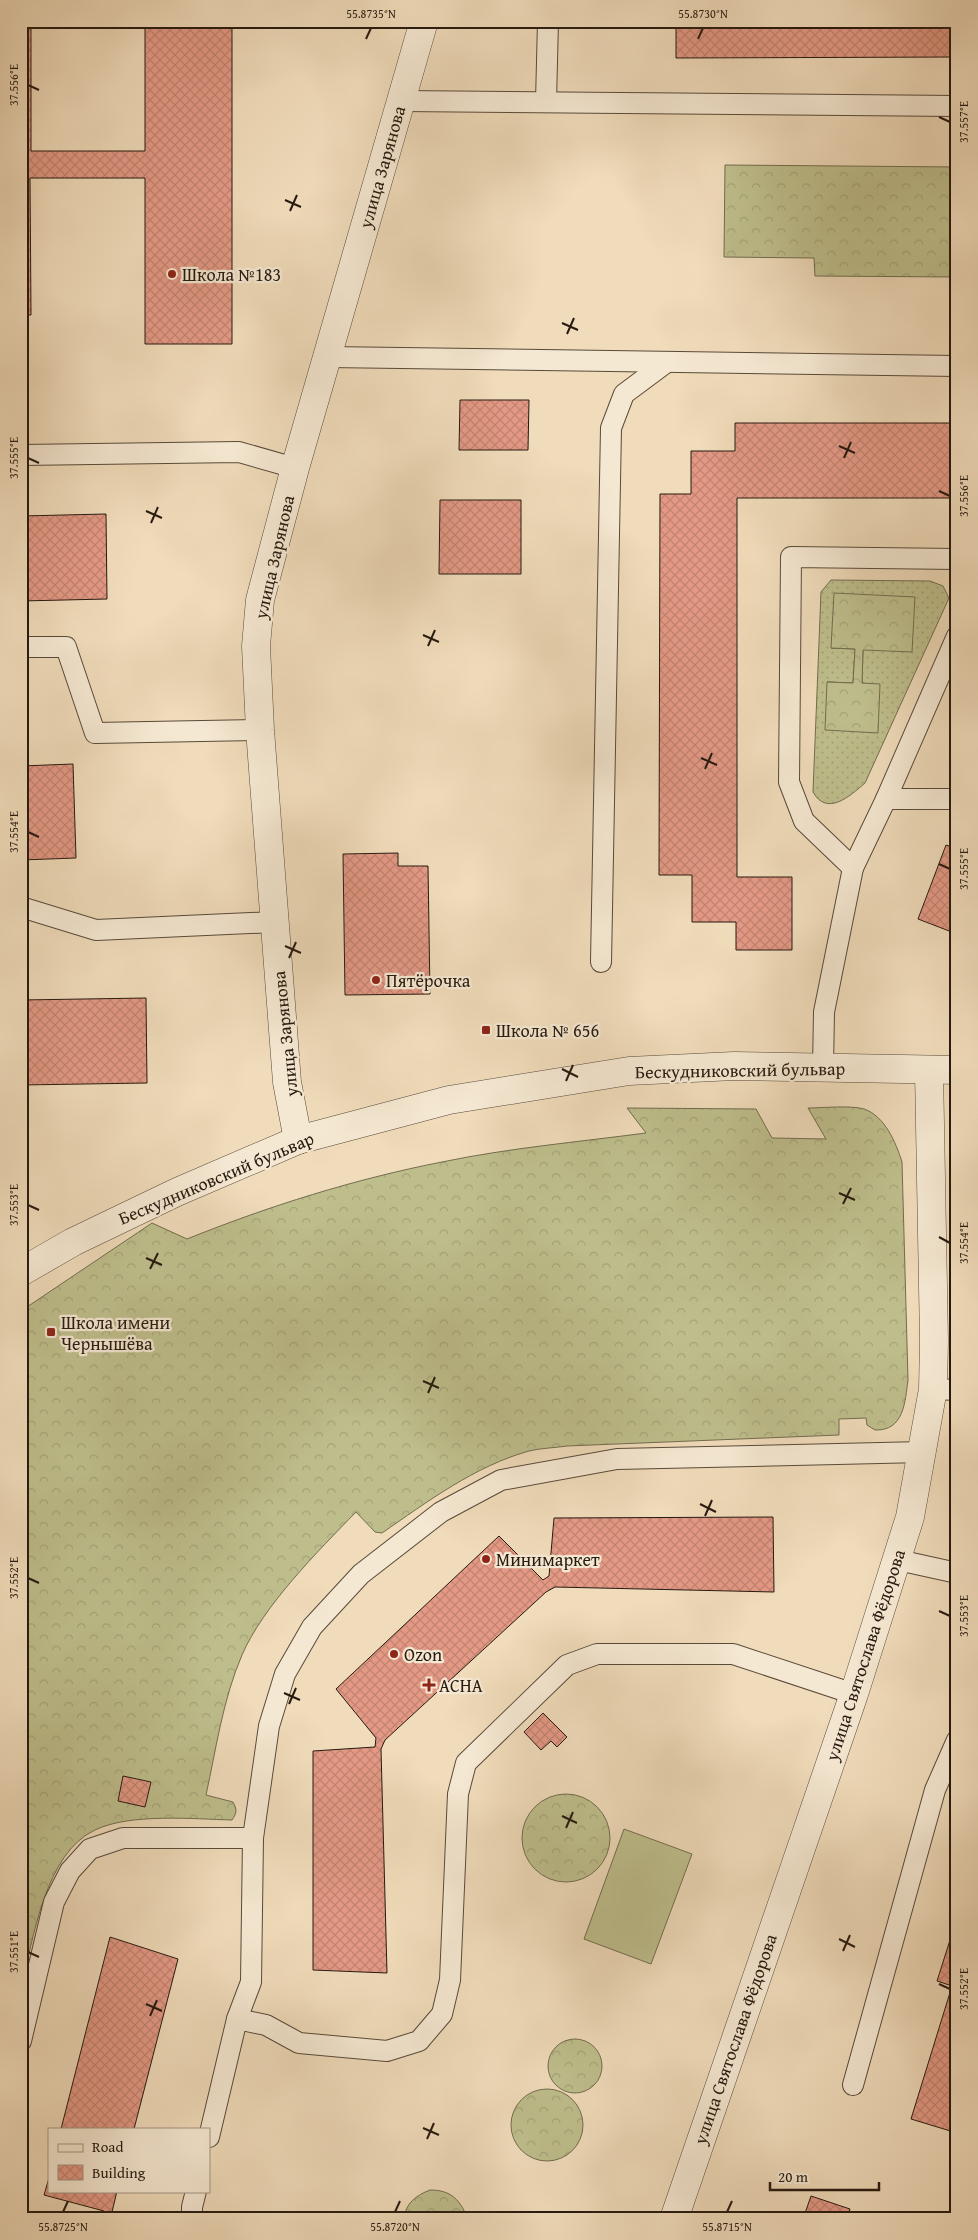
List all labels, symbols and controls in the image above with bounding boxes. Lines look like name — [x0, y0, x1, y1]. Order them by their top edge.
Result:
text: 55.8735°N — [346, 5, 396, 22]
text: 55.8730°N — [678, 5, 728, 22]
text: 37.556°E — [5, 64, 22, 106]
text: 37.557°E — [955, 101, 972, 143]
street label: улица Зарянова — [351, 102, 412, 232]
place label: Школа №183 — [182, 261, 281, 288]
marker: Школа №183 — [166, 268, 178, 280]
text: 37.555°E — [5, 437, 22, 479]
text: 37.556°E — [955, 475, 972, 517]
street label: улица Зарянова — [246, 492, 301, 623]
text: 37.554°E — [5, 811, 22, 853]
text: 37.555°E — [955, 848, 972, 890]
place label: Пятёрочка — [386, 967, 471, 994]
street label: улица Зарянова — [265, 969, 305, 1099]
marker: Пятёрочка — [370, 974, 382, 986]
place label: Школа № 656 — [496, 1017, 599, 1044]
marker: Школа № 656 — [480, 1024, 492, 1036]
street label: Бескудниковский бульвар — [635, 1055, 846, 1085]
street label: Бескудниковский бульвар — [114, 1124, 318, 1231]
text: 37.553°E — [5, 1184, 22, 1226]
text: 37.554°E — [955, 1222, 972, 1264]
place label: Школа имени Чернышёва — [61, 1309, 171, 1357]
marker: Школа имени Чернышёва — [45, 1326, 57, 1338]
street label: улица Святослава Фёдорова — [818, 1545, 912, 1765]
place label: Минимаркет — [496, 1546, 600, 1573]
marker: Минимаркет — [480, 1553, 492, 1565]
text: 37.552°E — [5, 1557, 22, 1599]
text: 37.553°E — [955, 1595, 972, 1637]
place label: Ozon — [404, 1641, 442, 1668]
marker: Ozon — [388, 1648, 400, 1660]
place label: АСНА — [439, 1672, 483, 1699]
marker: АСНА — [423, 1679, 435, 1691]
street label: улица Святослава Фёдорова — [686, 1930, 784, 2149]
text: 37.551°E — [5, 1931, 22, 1973]
text: 37.552°E — [955, 1968, 972, 2010]
legend — [48, 2128, 210, 2192]
text: Road — [92, 2136, 123, 2157]
scale bar — [770, 2160, 879, 2192]
text: Building — [92, 2162, 146, 2183]
text: 20 m — [778, 2166, 809, 2187]
text: 55.8725°N — [38, 2218, 88, 2235]
text: 55.8720°N — [370, 2218, 420, 2235]
text: 55.8715°N — [702, 2218, 752, 2235]

